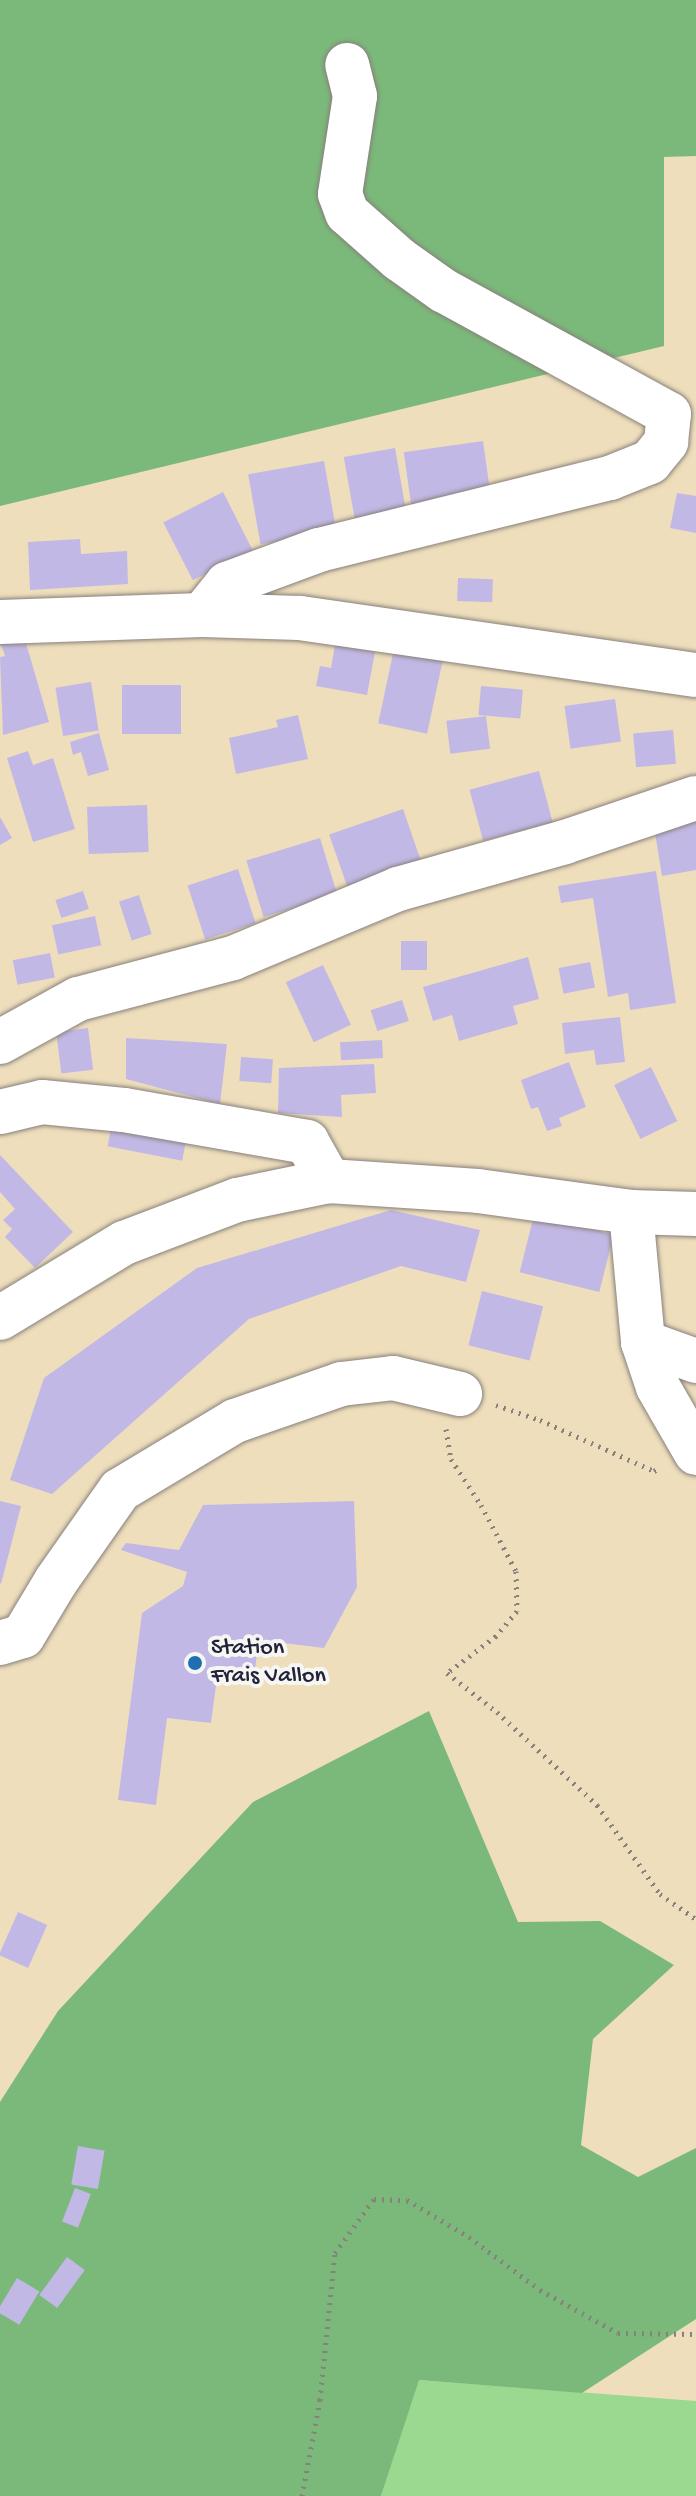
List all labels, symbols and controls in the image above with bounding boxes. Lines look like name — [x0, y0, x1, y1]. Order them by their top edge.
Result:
place label: Station Frais Vallon — [211, 1635, 326, 1691]
marker: Station Frais Vallon — [186, 1654, 204, 1672]

